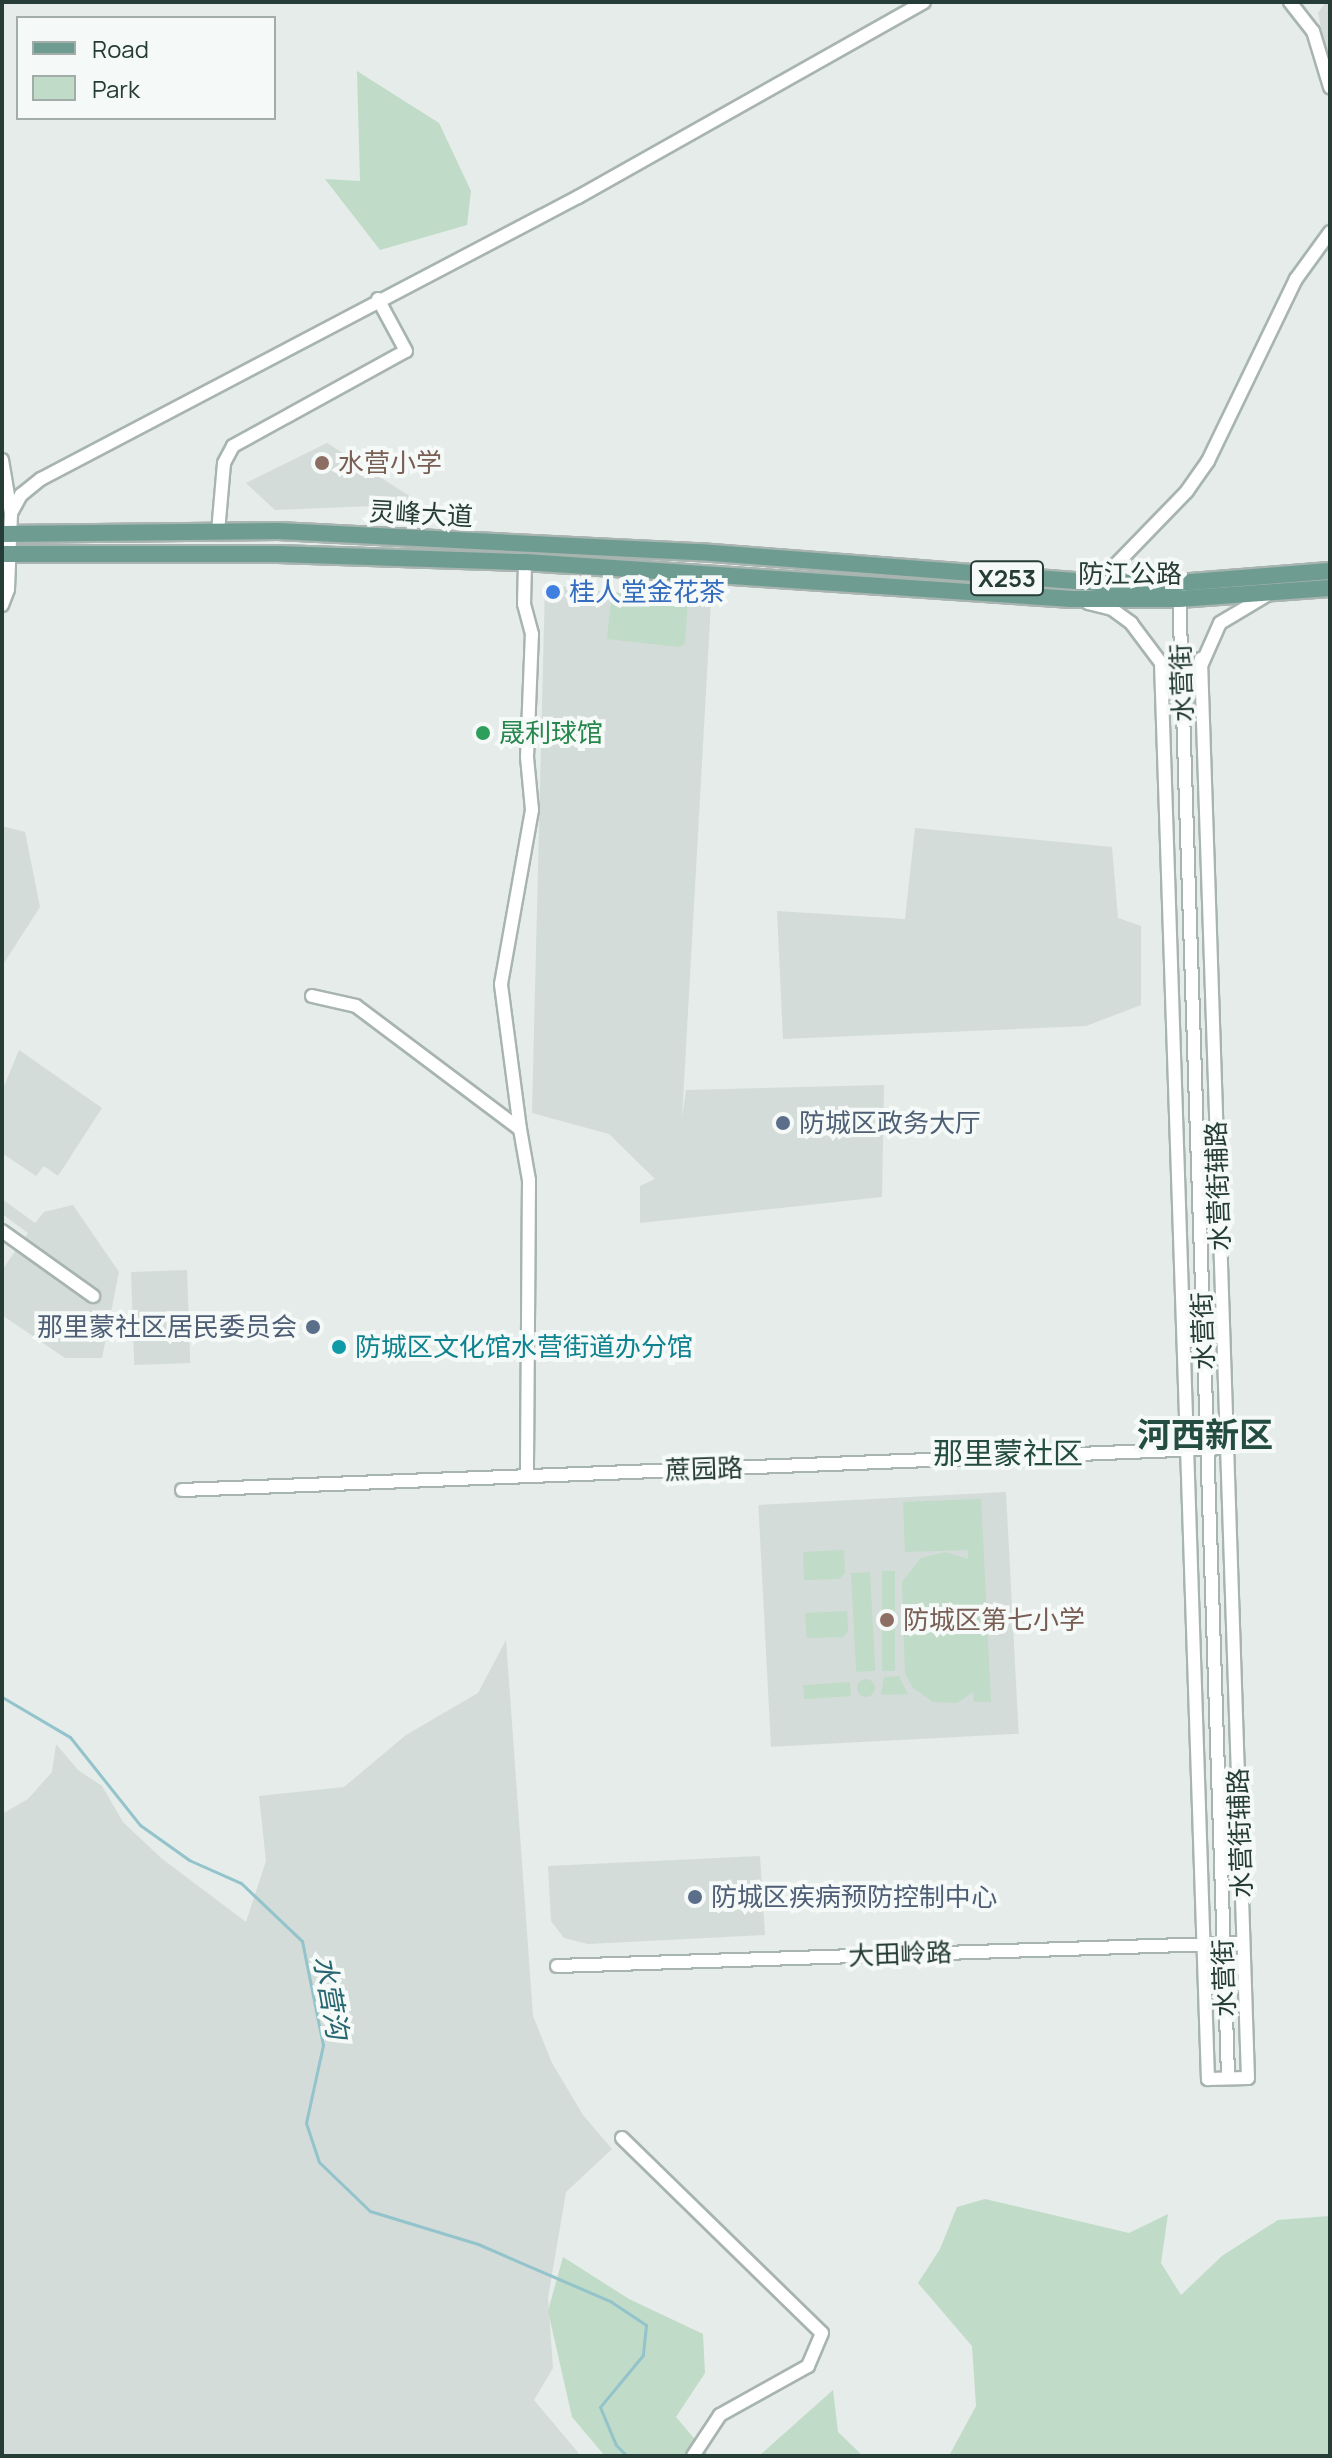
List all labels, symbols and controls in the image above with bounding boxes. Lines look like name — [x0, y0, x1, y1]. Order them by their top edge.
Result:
legend — [16, 16, 276, 120]
text: Road — [92, 32, 149, 65]
text: Park — [92, 72, 140, 105]
place label: 水营小学 — [338, 447, 442, 479]
marker: 水营小学 — [313, 454, 331, 472]
street label: 灵峰大道 — [368, 496, 474, 532]
road number: X253 — [969, 558, 1045, 598]
street label: 防江公路 — [1078, 558, 1182, 590]
place label: 桂人堂金花茶 — [569, 576, 725, 608]
marker: 桂人堂金花茶 — [544, 583, 562, 601]
street label: 水营街 — [1165, 643, 1199, 723]
place label: 晟利球馆 — [499, 717, 603, 749]
marker: 晟利球馆 — [474, 724, 492, 742]
place label: 防城区政务大厅 — [799, 1107, 981, 1139]
marker: 防城区政务大厅 — [774, 1114, 792, 1132]
street label: 水营街辅路 — [1200, 1120, 1236, 1252]
street label: 水营街 — [1186, 1291, 1220, 1371]
place label: 那里蒙社区居民委员会 — [37, 1311, 297, 1343]
marker: 那里蒙社区居民委员会 — [304, 1318, 322, 1336]
place label: 防城区文化馆水营街道办分馆 — [355, 1331, 693, 1363]
marker: 防城区文化馆水营街道办分馆 — [330, 1338, 348, 1356]
district label: 河西新区 — [1137, 1415, 1273, 1455]
district label: 那里蒙社区 — [933, 1435, 1083, 1471]
street label: 蔗园路 — [664, 1452, 744, 1486]
place label: 防城区第七小学 — [903, 1604, 1085, 1636]
marker: 防城区第七小学 — [878, 1611, 896, 1629]
street label: 水营街辅路 — [1222, 1767, 1258, 1899]
place label: 防城区疾病预防控制中心 — [711, 1881, 997, 1913]
marker: 防城区疾病预防控制中心 — [686, 1888, 704, 1906]
street label: 大田岭路 — [847, 1937, 953, 1971]
street label: 水营街 — [1207, 1938, 1241, 2018]
water label: 水营沟 — [308, 1953, 356, 2041]

